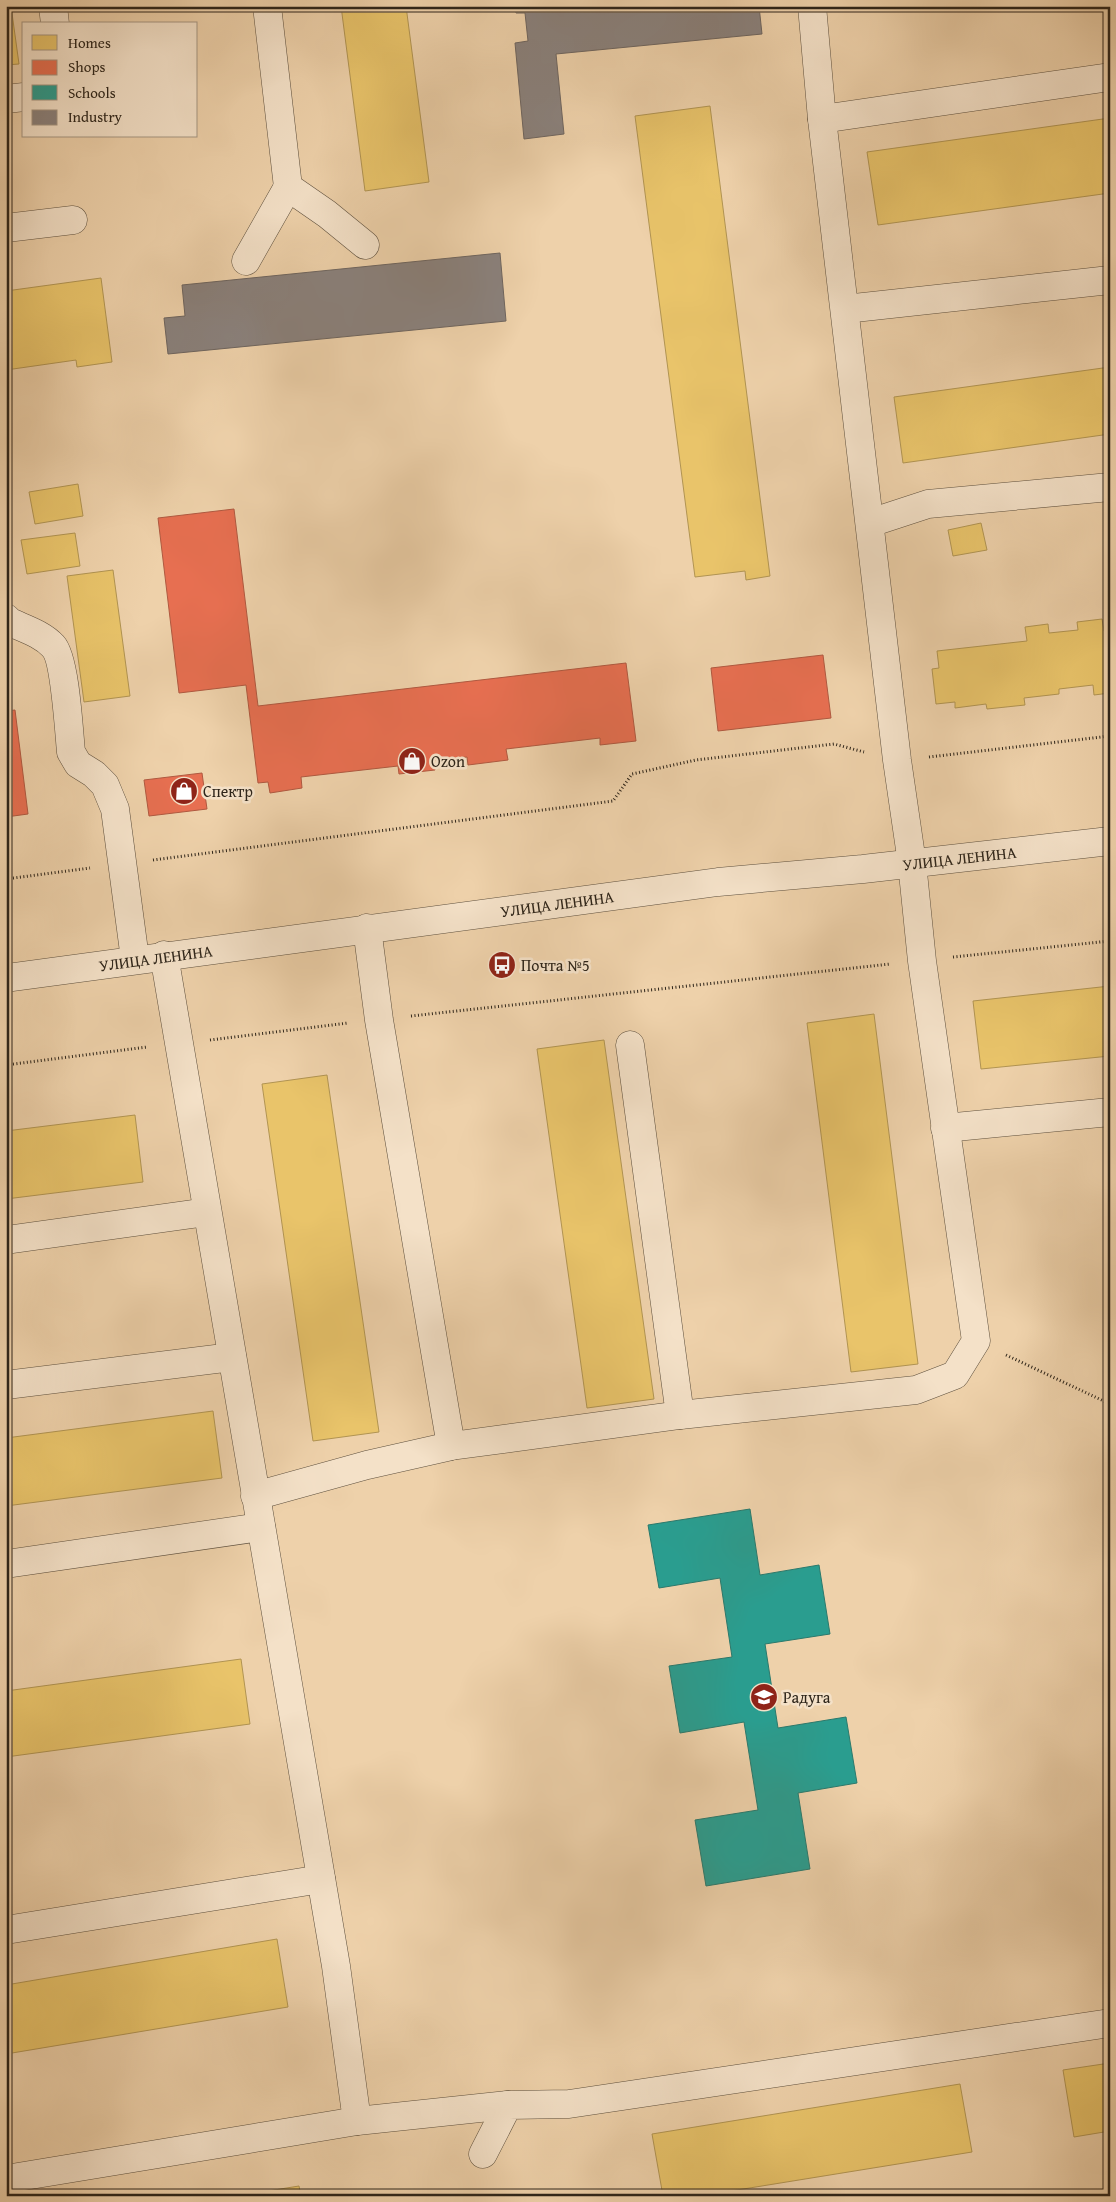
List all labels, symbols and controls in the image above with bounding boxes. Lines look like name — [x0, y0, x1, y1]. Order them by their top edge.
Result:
legend — [22, 22, 198, 138]
text: Homes — [68, 32, 111, 53]
text: Shops — [68, 56, 105, 77]
text: Schools — [68, 82, 116, 103]
text: Industry — [68, 106, 123, 127]
shop icon: Ozon — [397, 746, 427, 776]
place label: Ozon — [431, 749, 465, 773]
shop icon: Спектр — [169, 776, 199, 806]
place label: Спектр — [203, 779, 253, 803]
street label: УЛИЦА ЛЕНИНА — [901, 840, 1018, 876]
street label: УЛИЦА ЛЕНИНА — [499, 884, 616, 923]
street label: УЛИЦА ЛЕНИНА — [97, 938, 214, 977]
bus stop icon: Почта №5 — [487, 950, 517, 980]
place label: Почта №5 — [521, 953, 590, 977]
school or university icon: Радуга — [749, 1682, 779, 1712]
place label: Радуга — [783, 1685, 831, 1709]

